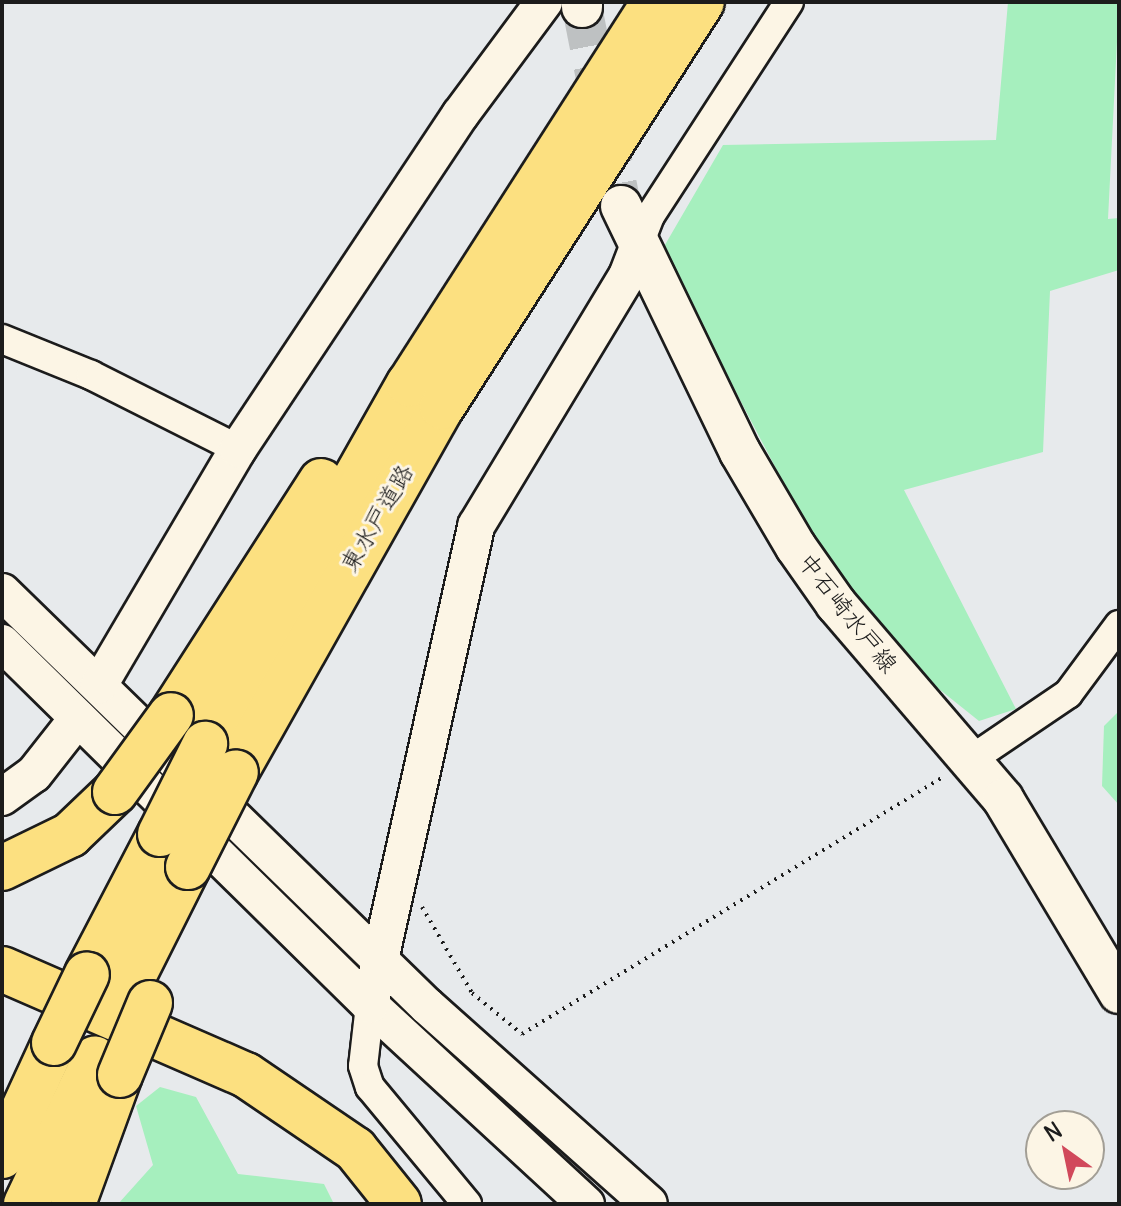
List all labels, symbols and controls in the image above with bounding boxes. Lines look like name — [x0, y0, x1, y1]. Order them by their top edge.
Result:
street label: 東水戸道路 — [335, 459, 419, 577]
street label: 中石崎水戸線 — [792, 547, 904, 679]
north arrow — [1025, 1110, 1105, 1190]
text: N — [1039, 1116, 1067, 1147]

